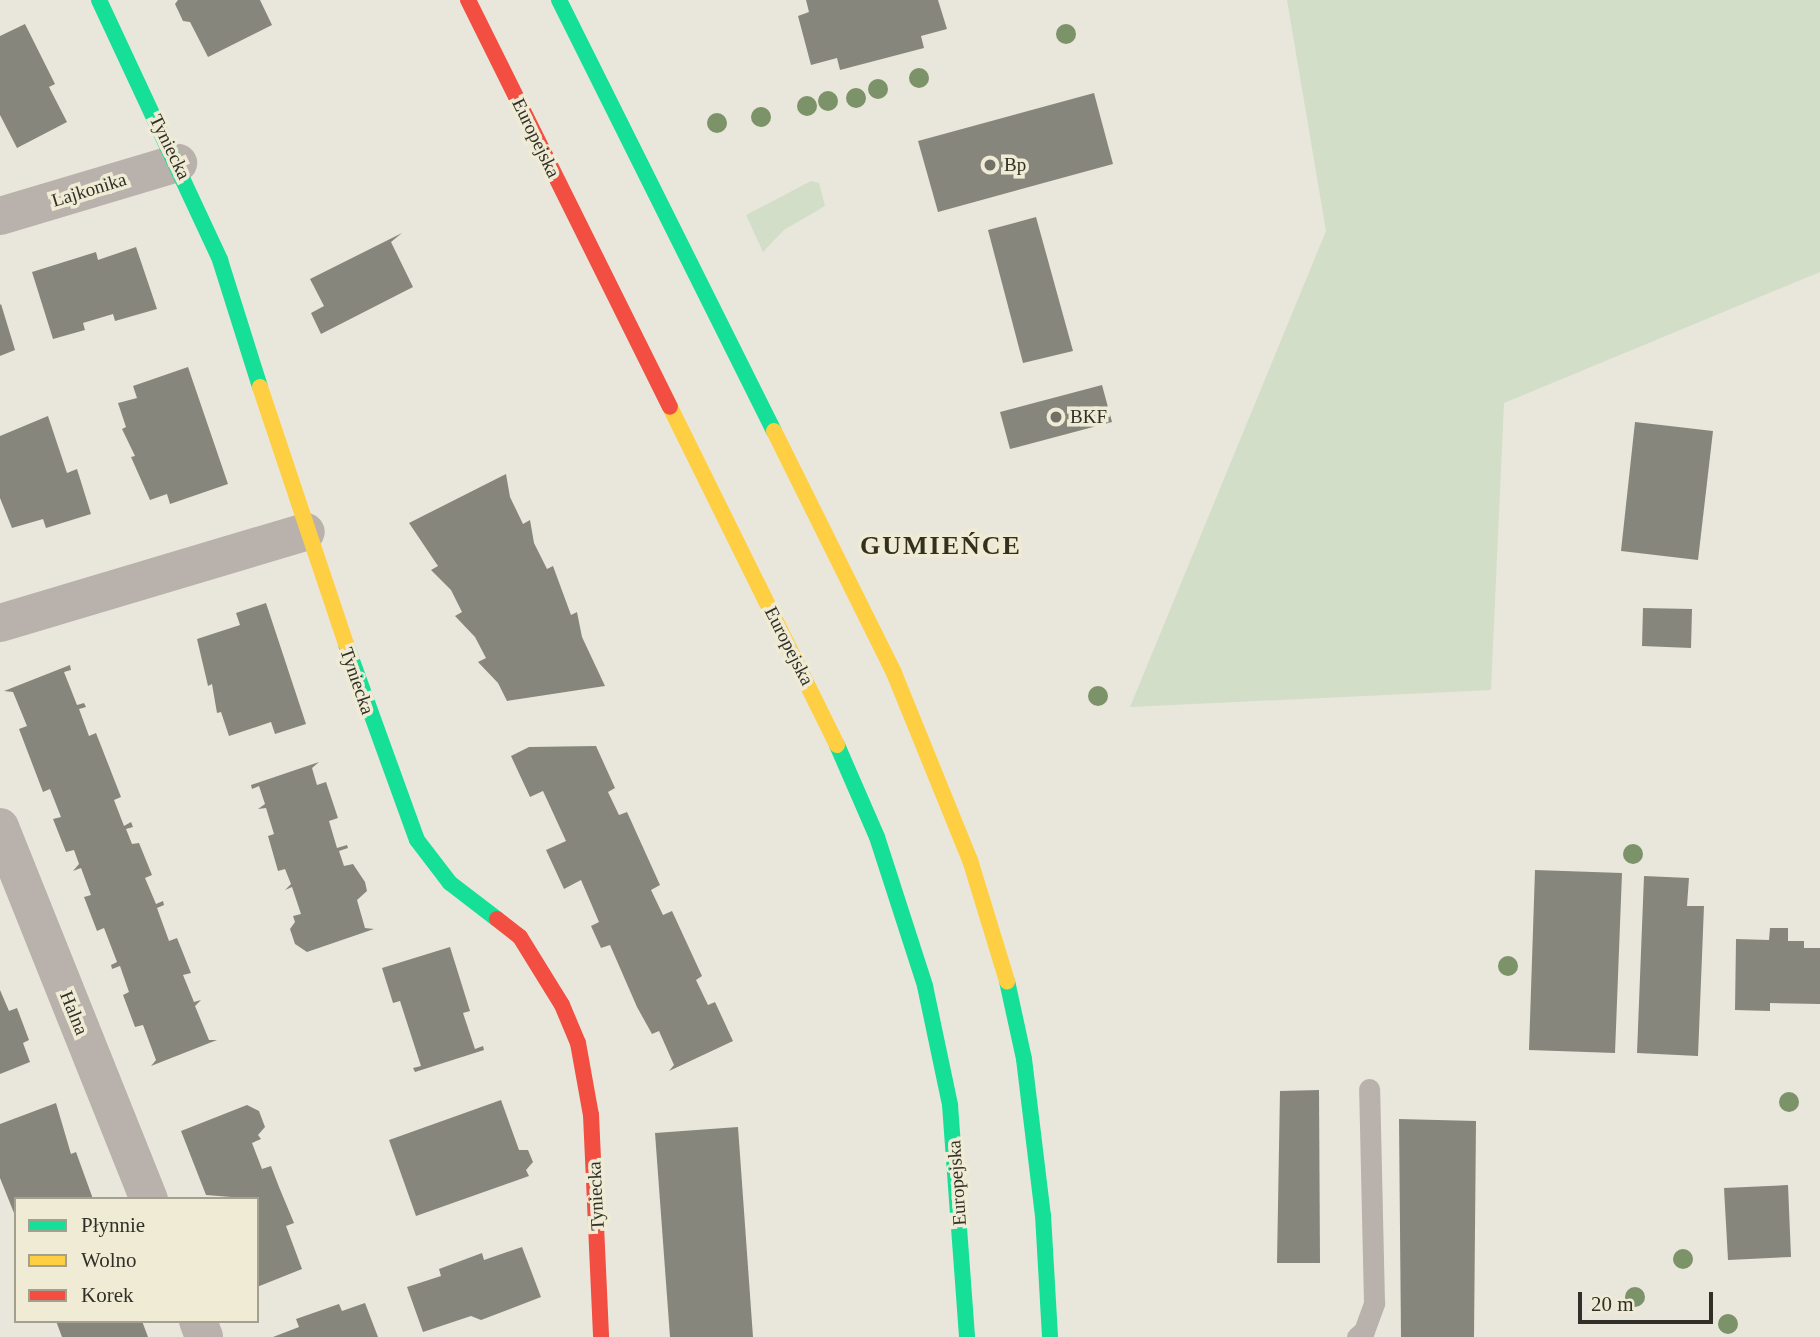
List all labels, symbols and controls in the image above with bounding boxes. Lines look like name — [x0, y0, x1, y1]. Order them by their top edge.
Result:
street label: Europejska — [507, 95, 565, 181]
street label: Tyniecka — [145, 111, 195, 183]
place label: Bp — [1004, 154, 1026, 176]
marker: Bp — [982, 157, 998, 173]
street label: Lajkonika — [49, 168, 129, 212]
place label: BKF — [1070, 406, 1107, 428]
marker: BKF — [1048, 409, 1064, 425]
district label: GUMIEŃCE — [861, 530, 1021, 562]
street label: Europejska — [759, 603, 819, 689]
street label: Tyniecka — [335, 644, 379, 718]
street label: Halna — [55, 988, 93, 1038]
street label: Europejska — [943, 1140, 971, 1226]
street label: Tyniecka — [583, 1161, 609, 1231]
legend — [14, 1197, 259, 1323]
text: Płynnie — [81, 1213, 145, 1237]
text: Wolno — [81, 1248, 136, 1272]
scale bar — [1582, 1278, 1717, 1322]
text: Korek — [81, 1283, 133, 1307]
text: 20 m — [1591, 1292, 1634, 1316]

